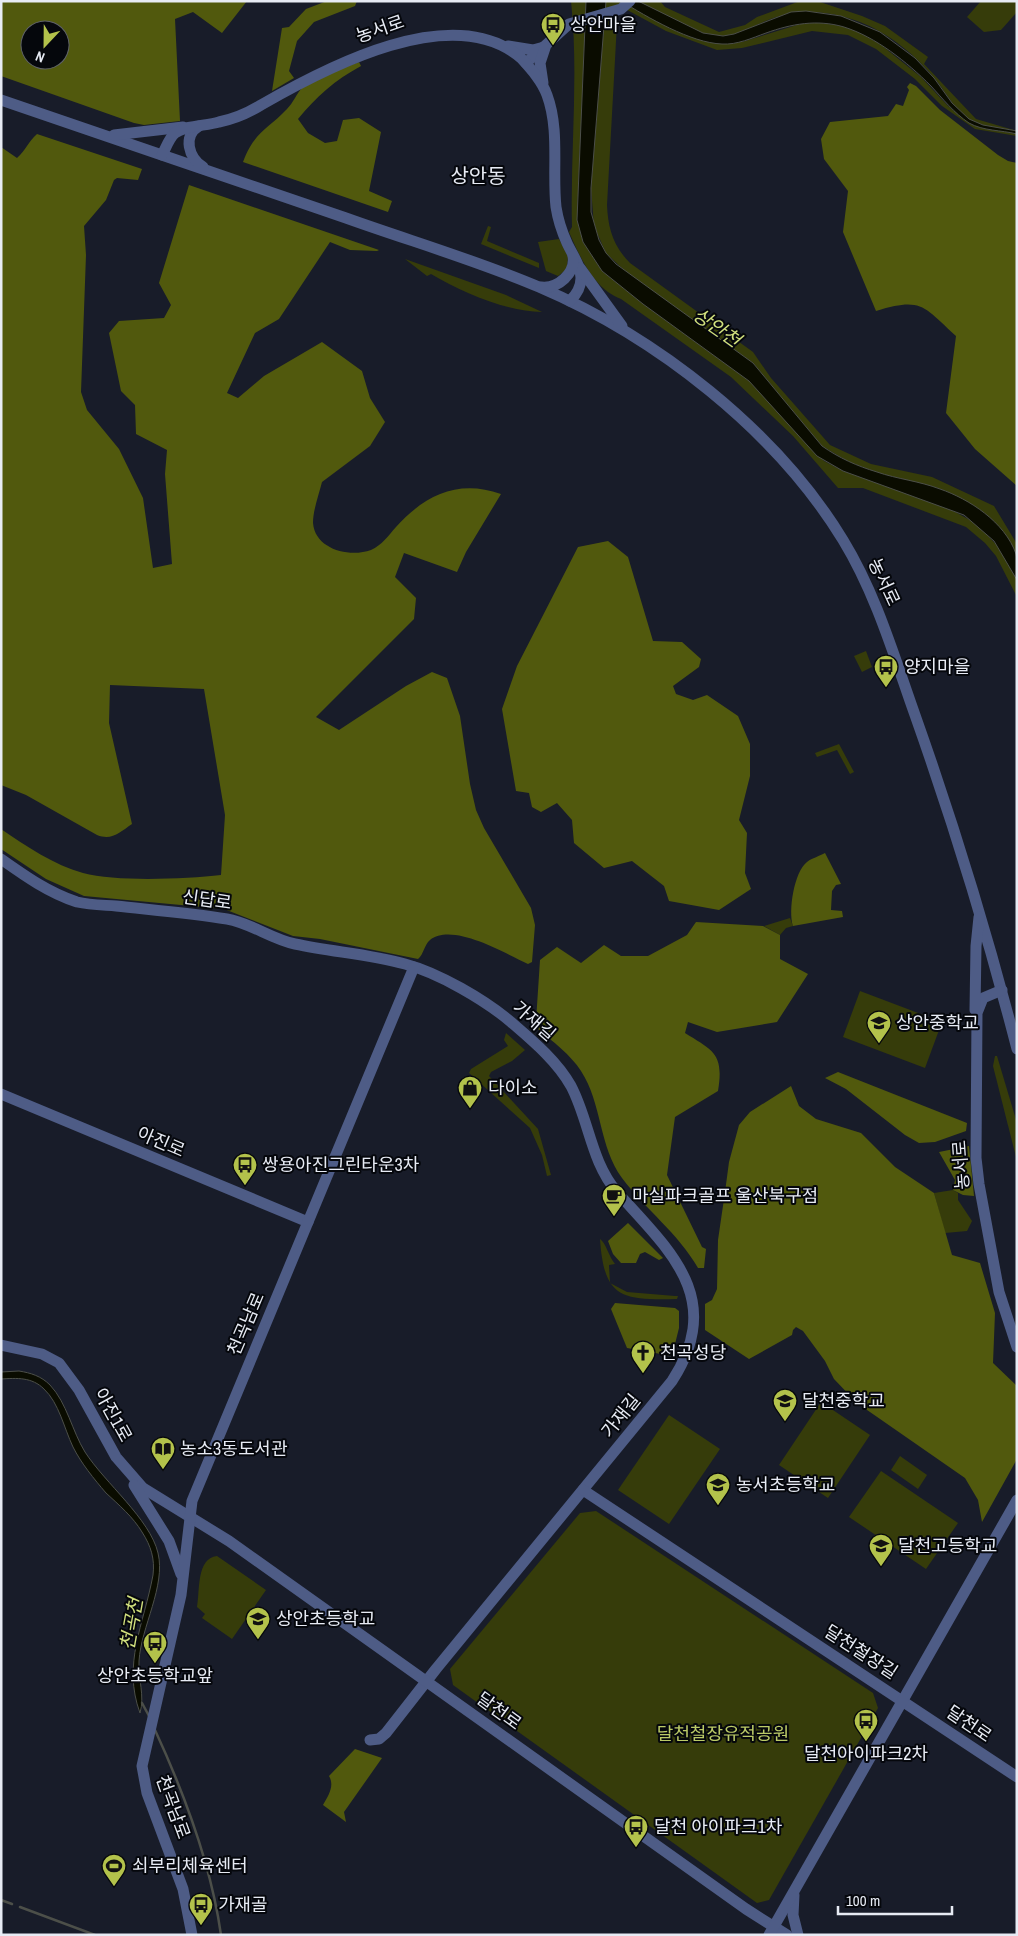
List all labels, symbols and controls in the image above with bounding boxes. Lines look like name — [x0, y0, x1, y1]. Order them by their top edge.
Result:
street label: 농서로 — [352, 9, 407, 48]
bus stop icon: 상안마을 — [540, 12, 566, 46]
place label: 상안마을 — [570, 12, 636, 37]
north arrow — [20, 20, 70, 70]
text: N — [33, 47, 47, 67]
district label: 상안동 — [450, 162, 506, 189]
water label: 상안천 — [688, 301, 747, 354]
street label: 농서로 — [863, 554, 906, 610]
bus stop icon: 양지마을 — [873, 654, 899, 688]
place label: 양지마을 — [904, 654, 970, 679]
street label: 신답로 — [181, 884, 233, 915]
street label: 가재길 — [507, 995, 561, 1046]
school or university icon: 상안중학교 — [866, 1010, 892, 1044]
place label: 상안중학교 — [896, 1010, 979, 1035]
shop icon: 다이소 — [457, 1075, 483, 1109]
place label: 다이소 — [488, 1075, 538, 1100]
street label: 아진로 — [133, 1120, 189, 1163]
street label: 농서로 — [946, 1139, 975, 1191]
bus stop icon: 쌍용아진그린타운3차 — [232, 1152, 258, 1186]
place label: 쌍용아진그린타운3차 — [262, 1152, 420, 1177]
cafe icon: 마실파크골프 울산북구점 — [601, 1183, 627, 1217]
place label: 마실파크골프 울산북구점 — [632, 1183, 818, 1208]
street label: 천곡남로 — [221, 1288, 270, 1359]
church icon: 천곡성당 — [630, 1340, 656, 1374]
place label: 천곡성당 — [660, 1340, 726, 1365]
street label: 아진1로 — [88, 1383, 138, 1446]
school or university icon: 달천중학교 — [772, 1388, 798, 1422]
place label: 달천중학교 — [802, 1388, 885, 1413]
street label: 가재길 — [595, 1389, 646, 1443]
library icon: 농소3동도서관 — [150, 1436, 176, 1470]
place label: 농소3동도서관 — [180, 1436, 288, 1461]
school or university icon: 농서초등학교 — [705, 1472, 731, 1506]
place label: 농서초등학교 — [736, 1472, 835, 1497]
school or university icon: 달천고등학교 — [868, 1533, 894, 1567]
place label: 달천고등학교 — [898, 1533, 997, 1558]
water label: 천곡천 — [114, 1594, 149, 1652]
school or university icon: 상안초등학교 — [245, 1606, 271, 1640]
place label: 상안초등학교 — [276, 1606, 375, 1631]
street label: 달천철장길 — [820, 1619, 903, 1685]
bus stop icon: 상안초등학교앞 — [142, 1630, 168, 1664]
place label: 상안초등학교앞 — [97, 1663, 213, 1688]
street label: 달천로 — [472, 1686, 527, 1735]
street label: 달천로 — [942, 1699, 997, 1748]
bus stop icon: 달천아이파크2차 — [853, 1708, 879, 1742]
park label: 달천철장유적공원 — [657, 1721, 789, 1746]
place label: 달천아이파크2차 — [804, 1741, 928, 1766]
street label: 천곡남로 — [150, 1771, 197, 1842]
bus stop icon: 달천 아이파크1차 — [623, 1814, 649, 1848]
place label: 달천 아이파크1차 — [654, 1814, 783, 1839]
sports icon: 쇠부리체육센터 — [101, 1853, 127, 1887]
place label: 쇠부리체육센터 — [132, 1853, 248, 1878]
scale bar — [838, 1884, 952, 1916]
text: 100 m — [846, 1890, 880, 1911]
bus stop icon: 가재골 — [188, 1892, 214, 1926]
place label: 가재골 — [218, 1892, 268, 1917]

